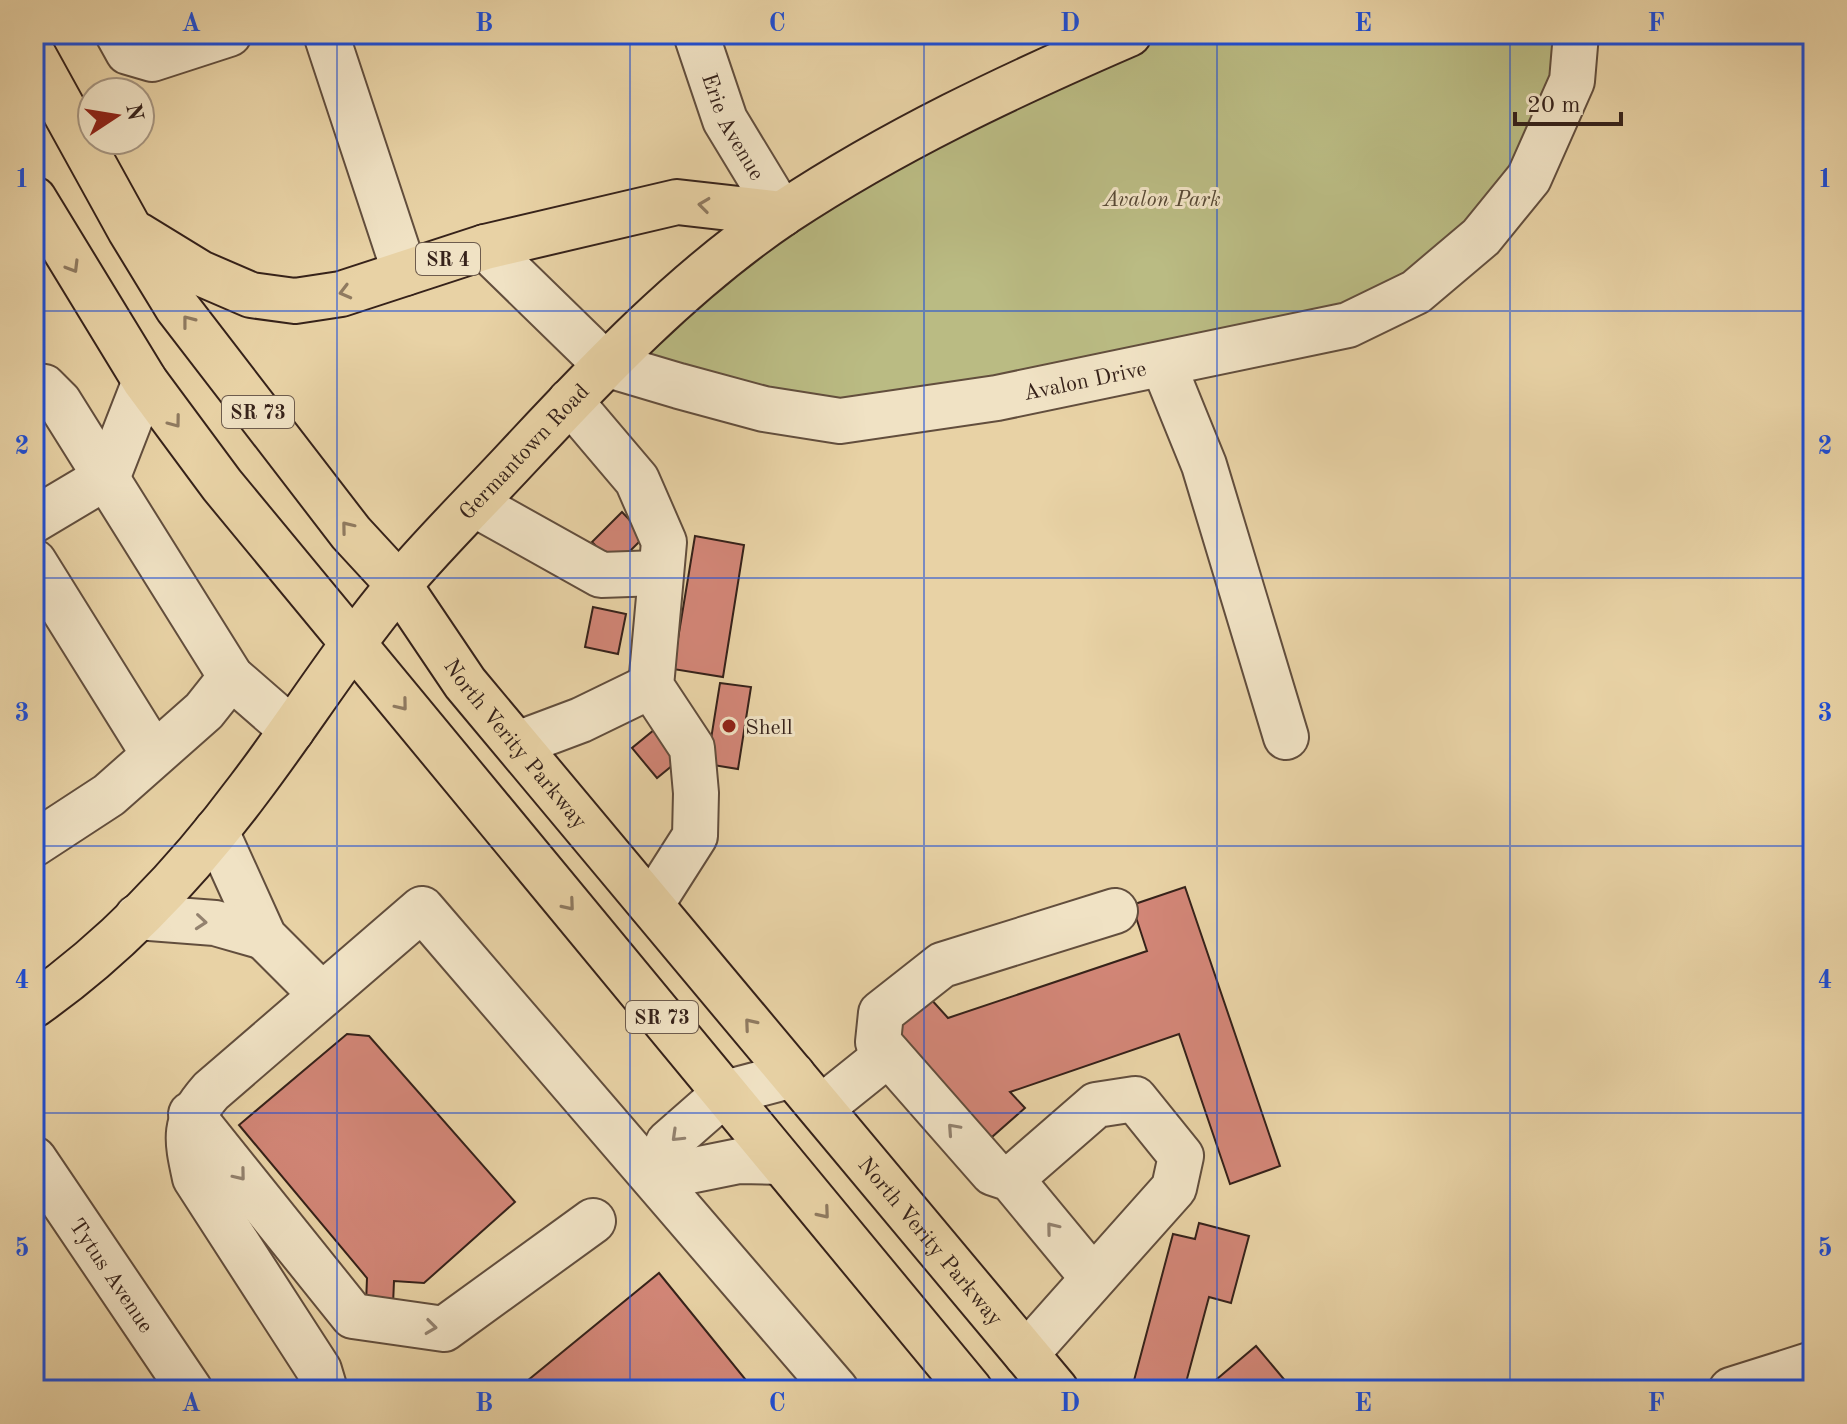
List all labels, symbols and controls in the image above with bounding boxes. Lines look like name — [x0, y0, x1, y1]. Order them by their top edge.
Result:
text: A — [181, 11, 201, 37]
text: B — [475, 11, 493, 37]
text: C — [768, 11, 786, 37]
text: D — [1060, 11, 1080, 37]
text: E — [1354, 11, 1372, 37]
text: F — [1647, 11, 1665, 37]
street label: Erie Avenue — [697, 71, 768, 184]
north arrow — [76, 76, 156, 156]
scale bar — [1515, 76, 1621, 126]
text: 20 m — [1527, 94, 1581, 118]
text: N — [121, 102, 146, 123]
text: 1 — [14, 167, 30, 193]
text: 1 — [1817, 167, 1833, 193]
park label: Avalon Park — [1102, 189, 1221, 211]
one-way arrow — [697, 197, 711, 214]
road number: SR 4 — [416, 243, 480, 275]
one-way arrow — [63, 258, 79, 273]
one-way arrow — [338, 282, 352, 299]
one-way arrow — [183, 316, 198, 331]
street label: Avalon Drive — [1022, 358, 1149, 405]
street label: Germantown Road — [456, 380, 594, 525]
road number: SR 73 — [222, 396, 294, 428]
one-way arrow — [166, 414, 180, 428]
text: 2 — [14, 434, 30, 460]
text: 2 — [1817, 434, 1833, 460]
one-way arrow — [342, 522, 357, 536]
street label: North Verity Parkway — [439, 655, 591, 834]
one-way arrow — [393, 696, 407, 711]
text: 3 — [14, 701, 30, 727]
text: 3 — [1817, 701, 1833, 727]
marker: Shell — [720, 717, 738, 735]
place label: Shell — [745, 717, 793, 739]
one-way arrow — [559, 896, 573, 911]
one-way arrow — [195, 913, 208, 930]
text: 4 — [14, 968, 30, 994]
text: 4 — [1817, 968, 1833, 994]
road number: SR 73 — [626, 1001, 698, 1033]
one-way arrow — [745, 1019, 760, 1034]
one-way arrow — [949, 1124, 963, 1139]
one-way arrow — [672, 1126, 686, 1141]
street label: North Verity Parkway — [853, 1154, 1006, 1331]
one-way arrow — [230, 1166, 245, 1180]
one-way arrow — [814, 1204, 829, 1218]
street label: Tytus Avenue — [65, 1215, 157, 1337]
one-way arrow — [1047, 1223, 1062, 1238]
text: 5 — [14, 1236, 30, 1262]
text: 5 — [1817, 1236, 1833, 1262]
one-way arrow — [425, 1319, 438, 1336]
text: A — [181, 1391, 201, 1417]
text: B — [475, 1391, 493, 1417]
text: C — [768, 1391, 786, 1417]
text: D — [1060, 1391, 1080, 1417]
text: E — [1354, 1391, 1372, 1417]
text: F — [1647, 1391, 1665, 1417]

